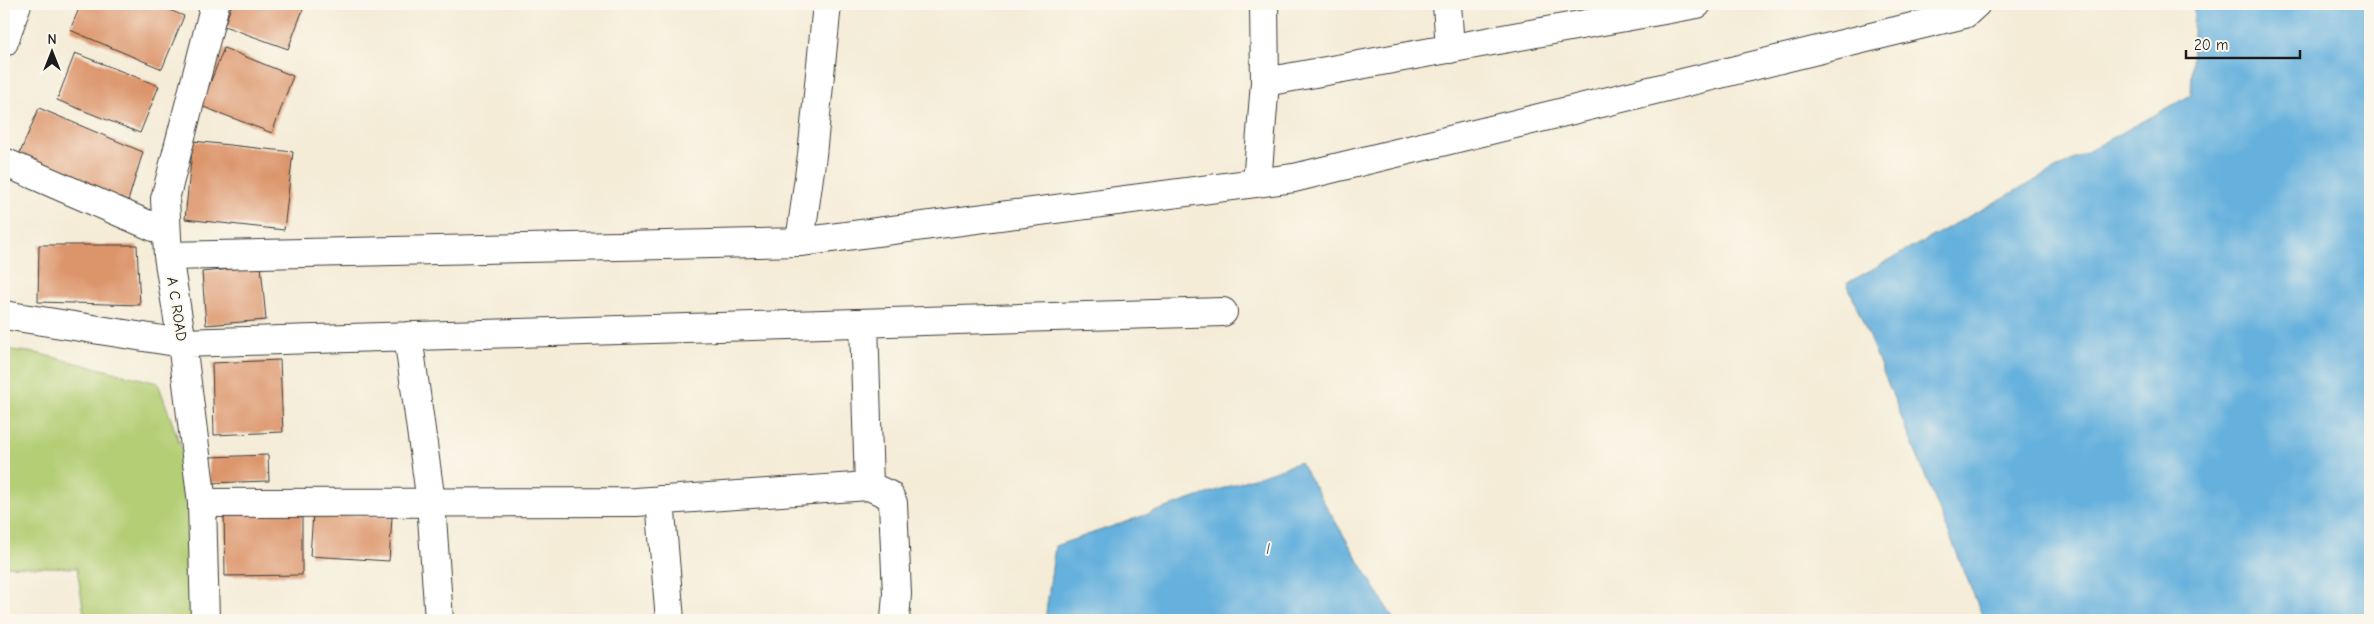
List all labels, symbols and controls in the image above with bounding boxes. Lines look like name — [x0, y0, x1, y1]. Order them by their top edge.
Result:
north arrow — [28, 28, 78, 78]
scale bar — [2186, 28, 2300, 60]
text: N — [47, 31, 57, 48]
text: 20 m — [2194, 36, 2228, 54]
street label: A C ROAD — [163, 276, 191, 342]
water label: l — [1266, 540, 1270, 558]

